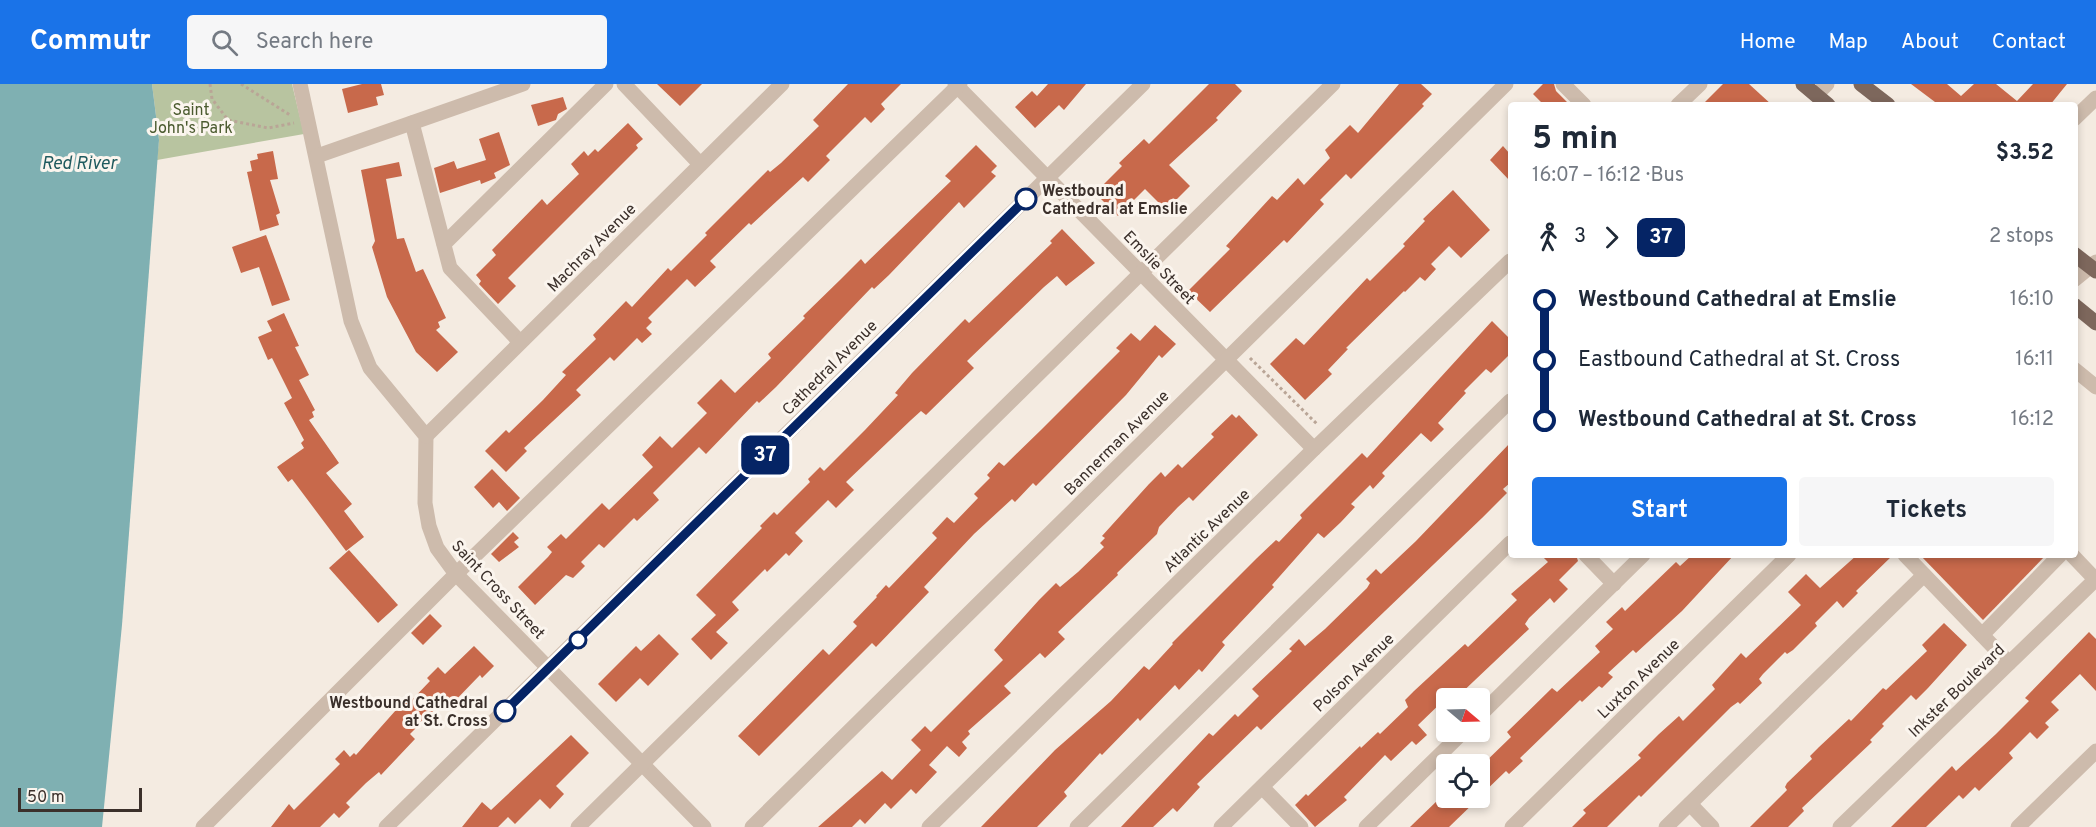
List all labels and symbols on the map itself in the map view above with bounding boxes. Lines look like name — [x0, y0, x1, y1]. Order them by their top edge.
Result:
park label: Saint John's Park — [149, 101, 233, 139]
water label: Red River — [41, 153, 119, 176]
place label: Westbound Cathedral at Emslie — [1042, 182, 1188, 220]
marker: Westbound Cathedral at Emslie — [1015, 188, 1037, 210]
street label: Machray Avenue — [544, 200, 641, 297]
street label: Emslie Street — [1118, 227, 1199, 310]
street label: Cathedral Avenue — [779, 317, 882, 420]
street label: Bannerman Avenue — [1061, 387, 1174, 500]
line badge: 37 — [738, 436, 792, 475]
street label: Atlantic Avenue — [1160, 485, 1255, 578]
street label: Saint Cross Street — [446, 537, 549, 644]
street label: Polson Avenue — [1310, 630, 1399, 717]
unlabelled marker — [569, 631, 587, 649]
street label: Luxton Avenue — [1594, 635, 1685, 724]
street label: Inkster Boulevard — [1905, 640, 2010, 742]
north arrow — [1436, 688, 1490, 742]
place label: Westbound Cathedral at St. Cross — [329, 694, 488, 732]
marker: Westbound Cathedral at St. Cross — [494, 700, 516, 722]
scale bar — [18, 785, 142, 812]

